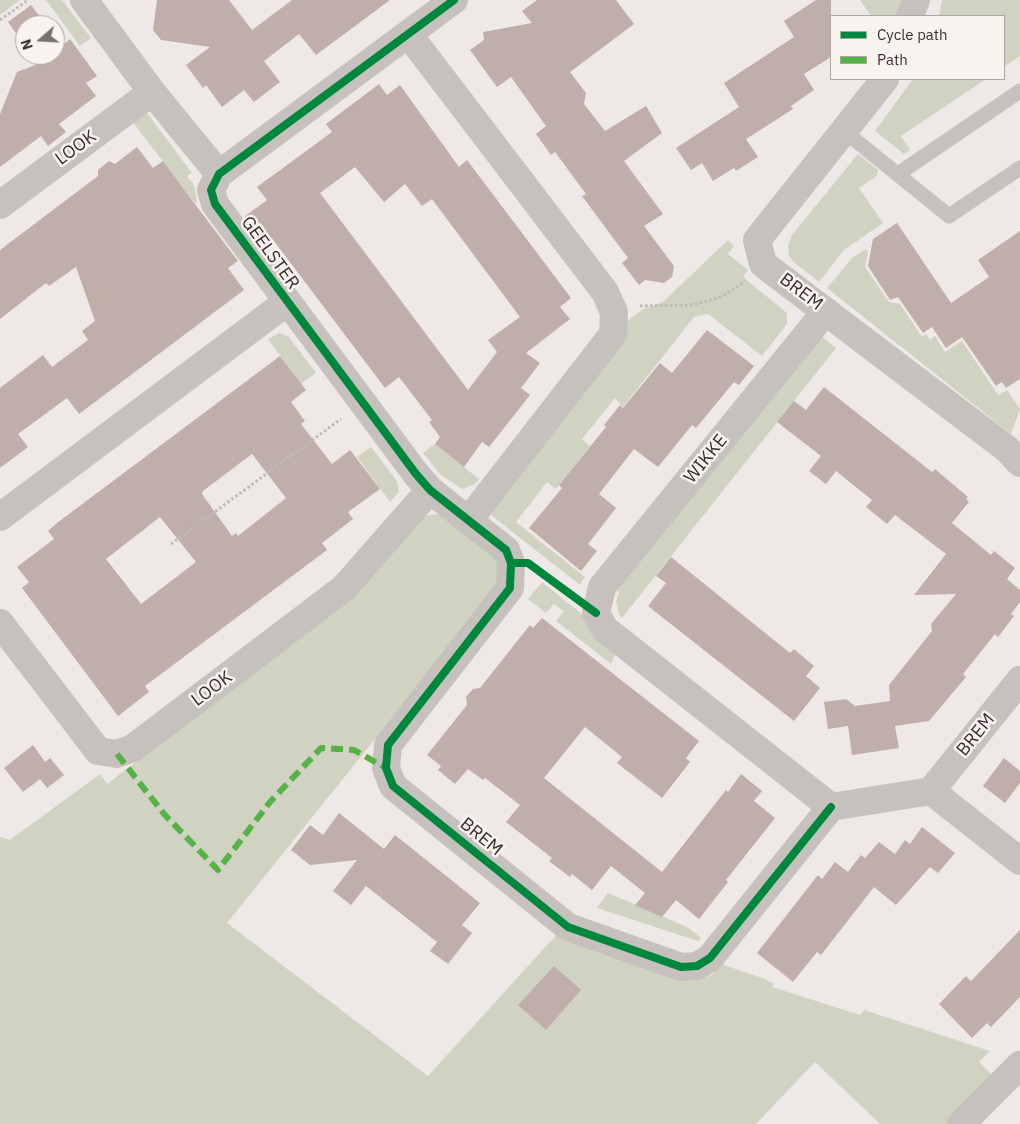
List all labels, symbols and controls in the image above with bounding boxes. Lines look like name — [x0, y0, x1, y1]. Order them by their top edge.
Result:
north arrow — [15, 15, 65, 65]
legend — [830, 15, 1005, 80]
text: Cycle path — [877, 25, 948, 44]
text: N — [17, 37, 37, 52]
text: Path — [877, 50, 908, 69]
street label: LOOK — [51, 126, 101, 170]
street label: GEELSTER — [236, 212, 304, 294]
street label: BREM — [775, 269, 827, 315]
street label: WIKKE — [680, 430, 732, 488]
street label: LOOK — [187, 667, 237, 711]
street label: BREM — [952, 709, 1000, 761]
street label: BREM — [455, 813, 507, 861]

